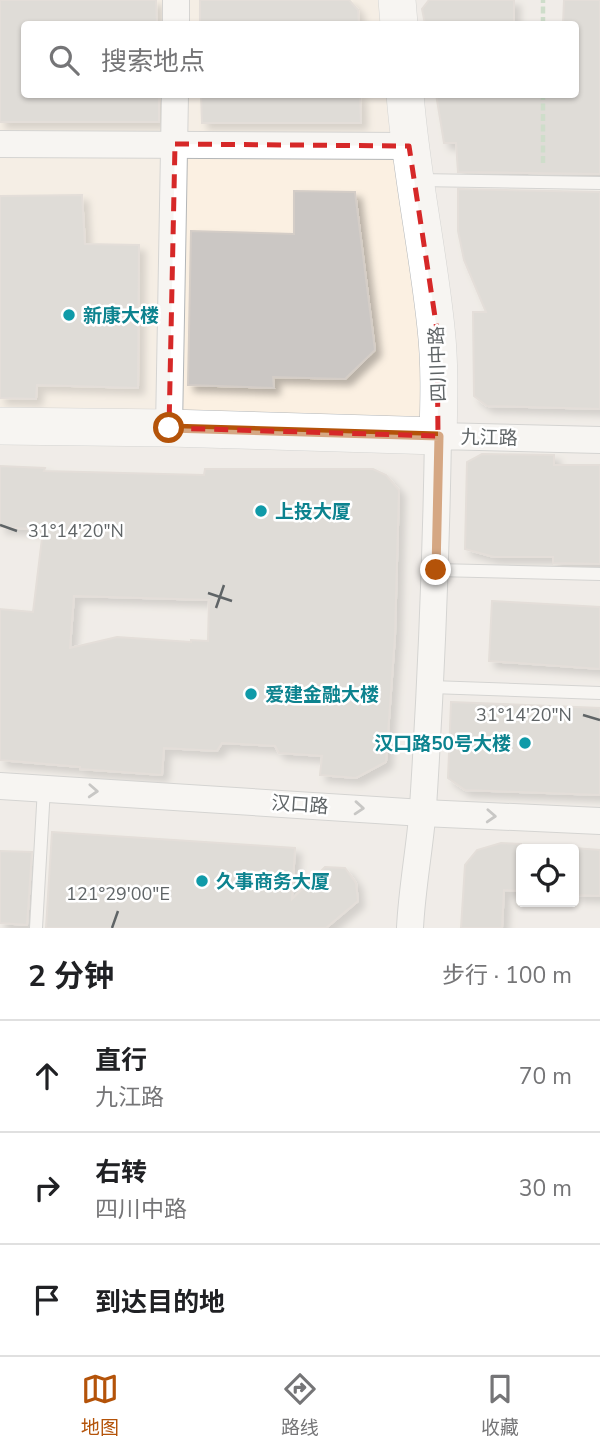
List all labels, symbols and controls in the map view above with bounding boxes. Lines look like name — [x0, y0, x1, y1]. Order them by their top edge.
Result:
search box — [21, 21, 579, 98]
icon: search — [45, 41, 83, 79]
text: 搜索地点 — [101, 44, 205, 79]
place label: 新康大楼 — [83, 303, 159, 329]
marker: 新康大楼 — [61, 307, 77, 323]
street label: 四川中路 — [424, 326, 452, 402]
route start — [153, 412, 184, 443]
street label: 九江路 — [460, 425, 518, 451]
place label: 上投大厦 — [275, 499, 351, 525]
marker: 上投大厦 — [253, 503, 269, 519]
text: 31°14'20"N — [28, 519, 124, 543]
route end — [420, 554, 451, 585]
place label: 爱建金融大楼 — [265, 682, 379, 708]
marker: 爱建金融大楼 — [243, 686, 259, 702]
text: 31°14'20"N — [476, 703, 572, 727]
place label: 汉口路50号大楼 — [374, 731, 511, 757]
marker: 汉口路50号大楼 — [517, 735, 533, 751]
one-way arrow — [87, 783, 98, 798]
street label: 汉口路 — [271, 790, 329, 820]
one-way arrow — [354, 801, 365, 816]
one-way arrow — [485, 808, 496, 823]
map controls — [516, 844, 579, 907]
button: locate — [516, 844, 579, 907]
place label: 久事商务大厦 — [216, 869, 330, 895]
marker: 久事商务大厦 — [194, 873, 210, 889]
text: 121°29'00"E — [66, 882, 170, 906]
text: 2 分钟 — [28, 956, 114, 997]
text: 步行 · 100 m — [442, 960, 572, 991]
text: 直行 — [95, 1043, 147, 1078]
icon: ahead — [28, 1057, 66, 1095]
text: 70 m — [519, 1061, 572, 1092]
text: 九江路 — [95, 1082, 164, 1113]
text: 右转 — [95, 1155, 147, 1190]
icon: right — [28, 1169, 66, 1207]
text: 30 m — [519, 1173, 572, 1204]
text: 四川中路 — [95, 1194, 187, 1225]
icon: arrive — [28, 1281, 66, 1319]
text: 到达目的地 — [95, 1285, 225, 1320]
tab: 地图 — [81, 1370, 119, 1441]
tab: 路线 — [281, 1370, 319, 1441]
tab: 收藏 — [481, 1370, 519, 1441]

